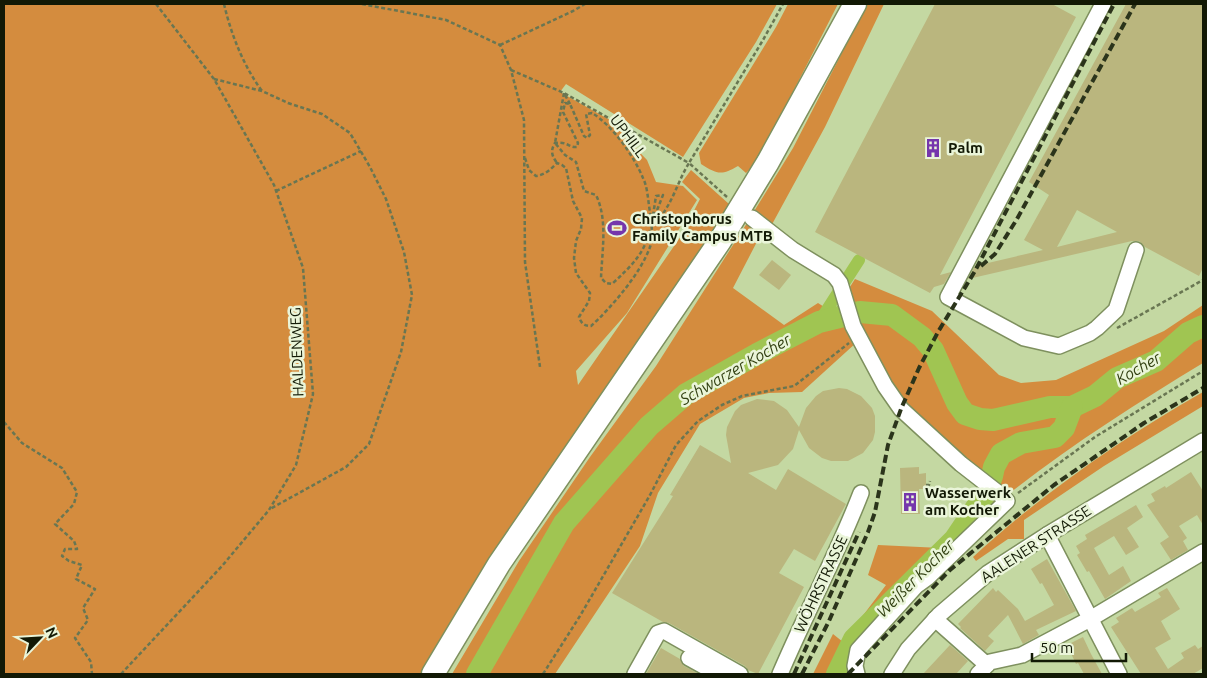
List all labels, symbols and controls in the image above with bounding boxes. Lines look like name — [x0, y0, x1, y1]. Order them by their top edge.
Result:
street label: UPHILL — [607, 111, 650, 161]
building icon: Palm — [922, 137, 944, 159]
place label: Palm — [948, 139, 983, 156]
place label: Christophorus Family Campus MTB — [632, 210, 773, 244]
sports icon: Christophorus Family Campus MTB — [606, 217, 628, 239]
street label: HALDENWEG — [286, 307, 307, 397]
water label: Schwarzer Kocher — [676, 330, 794, 409]
water label: Kocher — [1113, 348, 1164, 388]
place label: Wasserwerk am Kocher — [925, 484, 1012, 518]
building icon: Wasserwerk am Kocher — [899, 491, 921, 513]
street label: AALENER STRASSE — [977, 502, 1094, 586]
street label: WÖHRSTRASSE — [791, 532, 851, 635]
water label: Weißer Kocher — [873, 535, 958, 620]
north arrow — [15, 613, 65, 663]
text: N — [42, 624, 61, 641]
scale bar — [1032, 630, 1126, 662]
text: 50 m — [1040, 639, 1073, 656]

